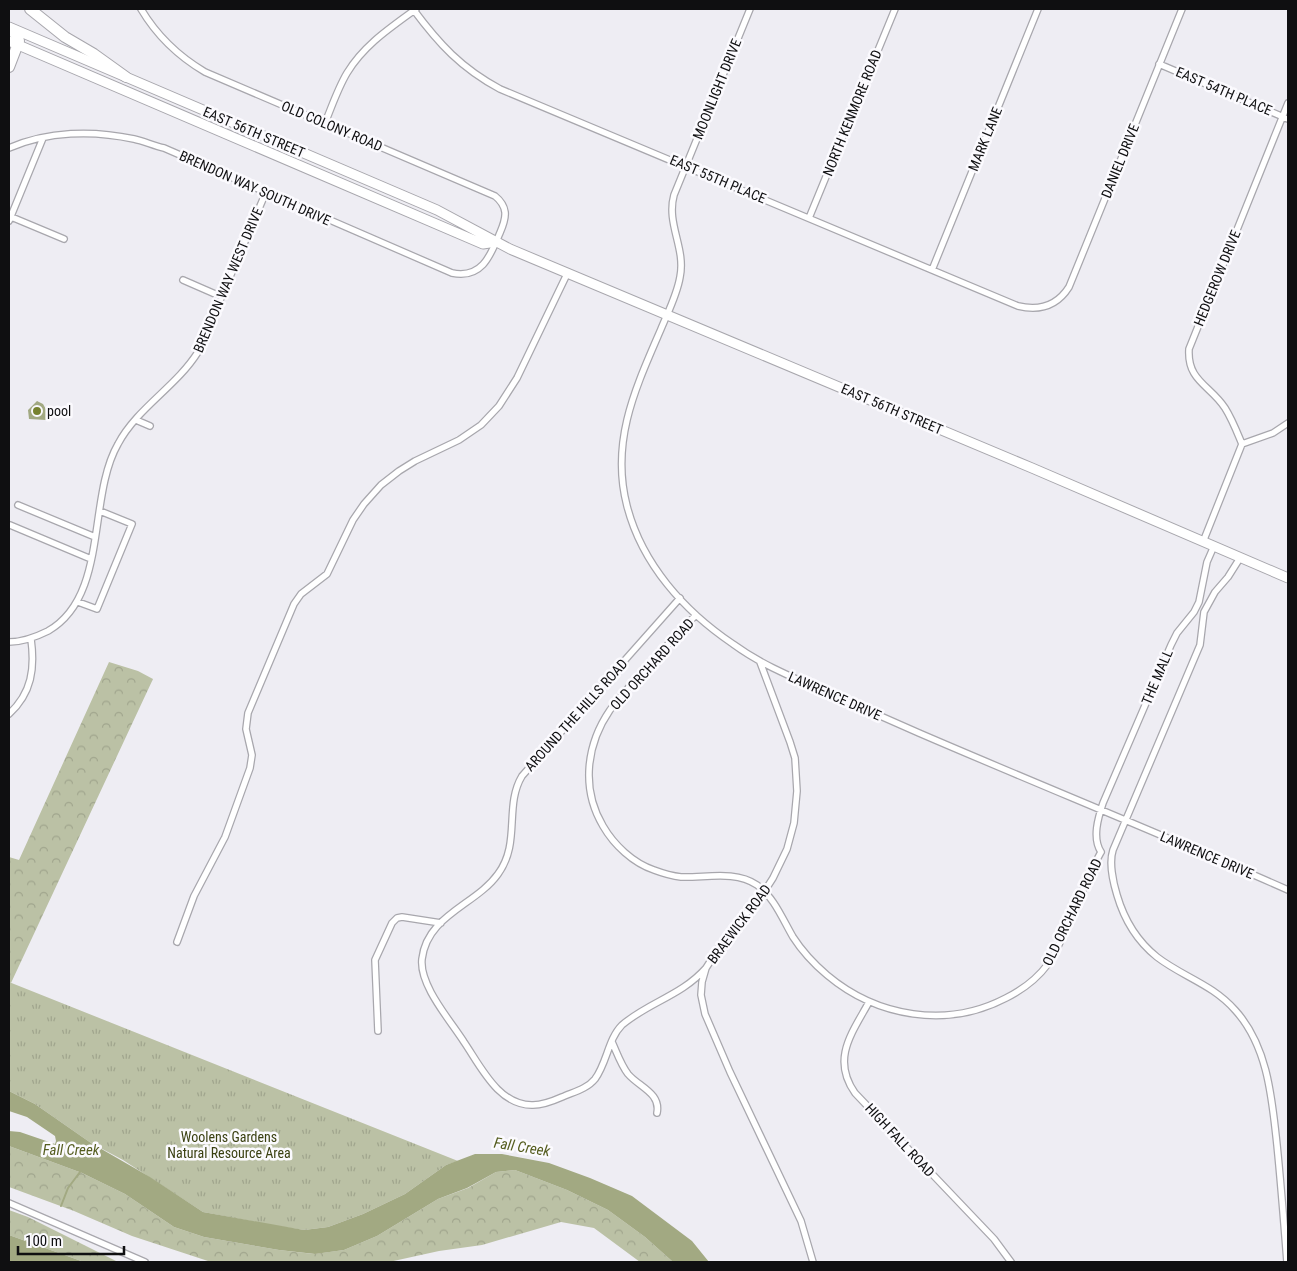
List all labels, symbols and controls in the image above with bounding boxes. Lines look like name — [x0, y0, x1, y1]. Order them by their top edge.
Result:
street label: MOONLIGHT DRIVE — [690, 36, 744, 142]
street label: NORTH KENMORE ROAD — [819, 48, 885, 178]
street label: EAST 54TH PLACE — [1173, 64, 1275, 118]
street label: OLD COLONY ROAD — [279, 98, 385, 154]
street label: EAST 56TH STREET — [201, 103, 307, 161]
street label: MARK LANE — [965, 105, 1005, 173]
street label: DANIEL DRIVE — [1098, 122, 1142, 200]
street label: BRENDON WAY SOUTH DRIVE — [177, 147, 333, 229]
street label: EAST 55TH PLACE — [667, 152, 769, 206]
street label: BRENDON WAY WEST DRIVE — [190, 205, 266, 355]
street label: HEDGEROW DRIVE — [1190, 228, 1244, 328]
street label: EAST 56TH STREET — [839, 380, 945, 438]
place label: pool — [47, 403, 71, 419]
marker: pool — [31, 405, 43, 417]
street label: OLD ORCHARD ROAD — [607, 615, 697, 713]
street label: THE MALL — [1138, 647, 1176, 707]
street label: AROUND THE HILLS ROAD — [521, 656, 631, 774]
street label: LAWRENCE DRIVE — [786, 668, 884, 724]
street label: LAWRENCE DRIVE — [1158, 828, 1256, 882]
street label: OLD ORCHARD ROAD — [1039, 856, 1105, 968]
street label: BRAEWICK ROAD — [704, 881, 774, 967]
street label: HIGH FALL ROAD — [862, 1100, 938, 1180]
park label: Woolens Gardens Natural Resource Area — [167, 1129, 291, 1161]
water label: Fall Creek — [493, 1134, 552, 1160]
water label: Fall Creek — [43, 1141, 100, 1159]
scale bar — [18, 1224, 124, 1256]
text: 100 m — [25, 1232, 62, 1250]

